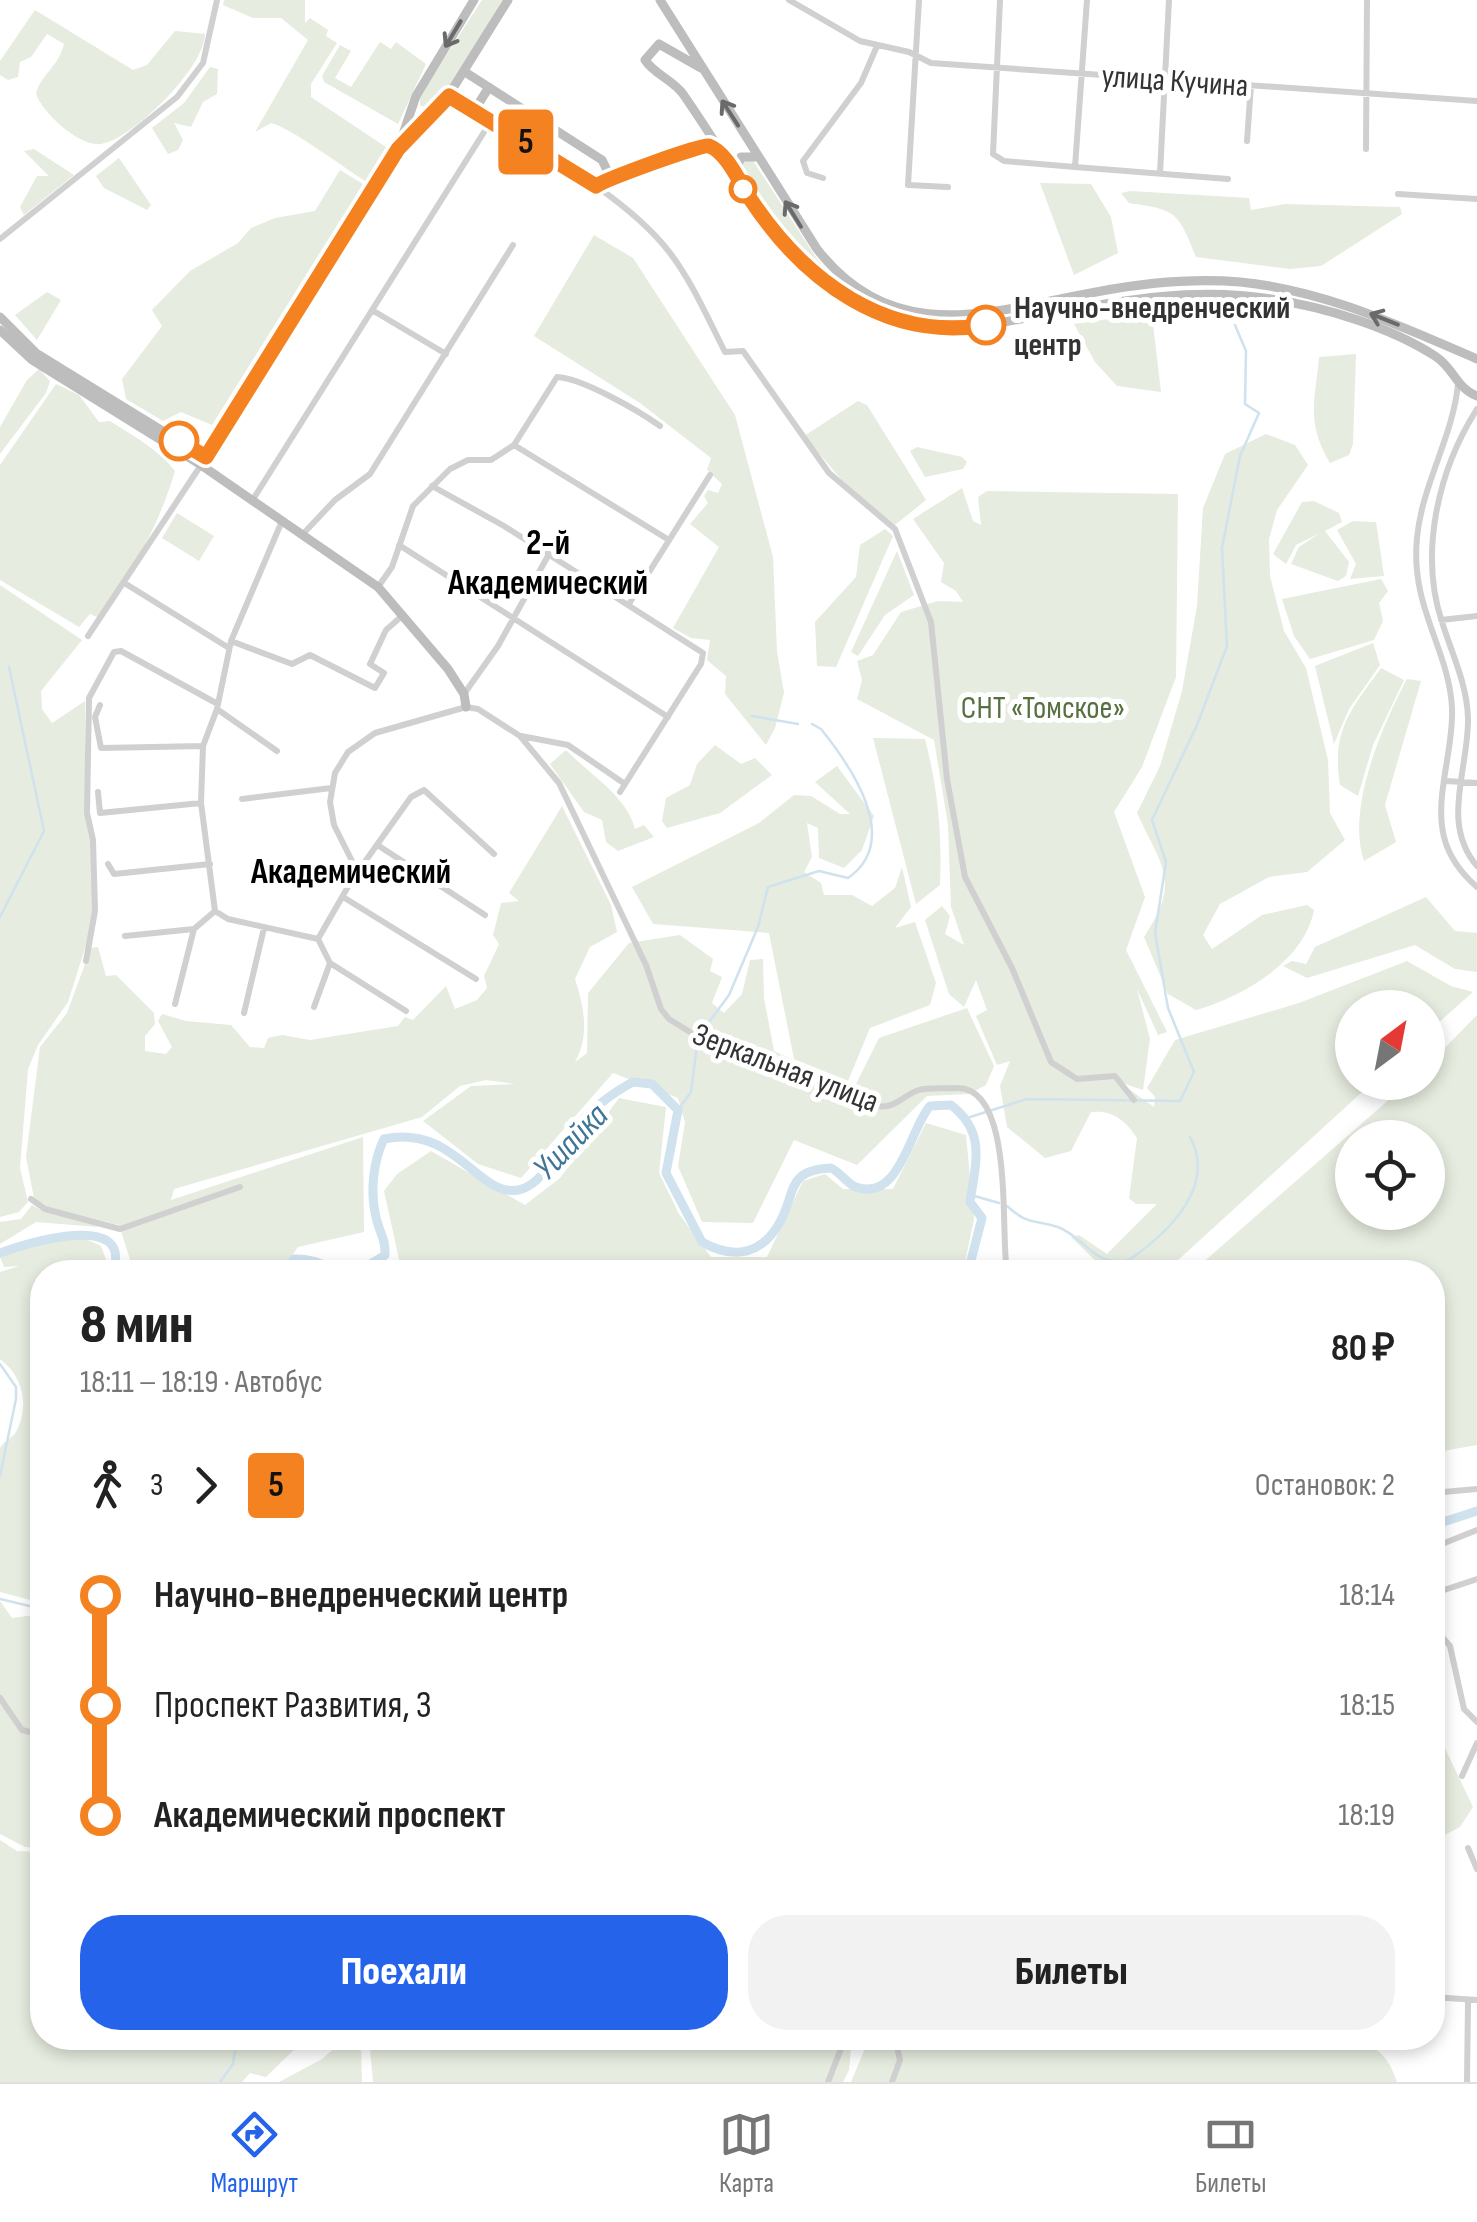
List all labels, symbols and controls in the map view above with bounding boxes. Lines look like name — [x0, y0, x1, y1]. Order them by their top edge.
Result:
one-way arrow — [443, 19, 463, 48]
street label: улица Кучина — [1100, 57, 1249, 106]
one-way arrow — [720, 99, 741, 128]
line badge: 5 — [494, 110, 558, 174]
text: 5 — [518, 121, 534, 164]
unlabelled marker — [730, 176, 756, 202]
one-way arrow — [783, 200, 804, 228]
place label: Научно-внедренческий центр — [1014, 289, 1290, 365]
marker: Научно-внедренческий центр — [967, 306, 1005, 344]
one-way arrow — [1369, 309, 1399, 327]
unlabelled marker — [160, 422, 198, 460]
district label: 2-й Академический — [447, 522, 648, 605]
park label: СНТ «Томское» — [961, 689, 1125, 728]
district label: Академический — [250, 851, 451, 894]
north arrow — [1335, 990, 1445, 1100]
map controls — [1335, 990, 1445, 1230]
street label: Зеркальная улица — [687, 1015, 884, 1122]
water label: Ушайка — [524, 1095, 618, 1189]
button: locate — [1335, 1120, 1445, 1230]
text: 8 мин — [80, 1292, 193, 1359]
text: 80 ₽ — [1331, 1326, 1395, 1371]
text: 18:11 – 18:19 · Автобус — [80, 1363, 323, 1402]
icon: walk — [80, 1458, 135, 1513]
icon: forward — [178, 1458, 233, 1513]
text: 5 — [268, 1464, 284, 1507]
text: 3 — [150, 1466, 163, 1505]
text: Остановок: 2 — [1255, 1466, 1395, 1505]
text: Научно-внедренческий центр — [154, 1573, 568, 1618]
text: 18:14 — [1339, 1576, 1395, 1615]
text: Проспект Развития, 3 — [154, 1683, 432, 1728]
text: 18:15 — [1340, 1686, 1395, 1725]
text: Академический проспект — [154, 1793, 505, 1838]
text: 18:19 — [1338, 1796, 1395, 1835]
button: Поехали — [80, 1915, 728, 2030]
button: Билеты — [748, 1915, 1395, 2030]
tab: Маршрут — [210, 2107, 298, 2200]
tab: Карта — [719, 2107, 774, 2200]
tab: Билеты — [1195, 2107, 1267, 2200]

